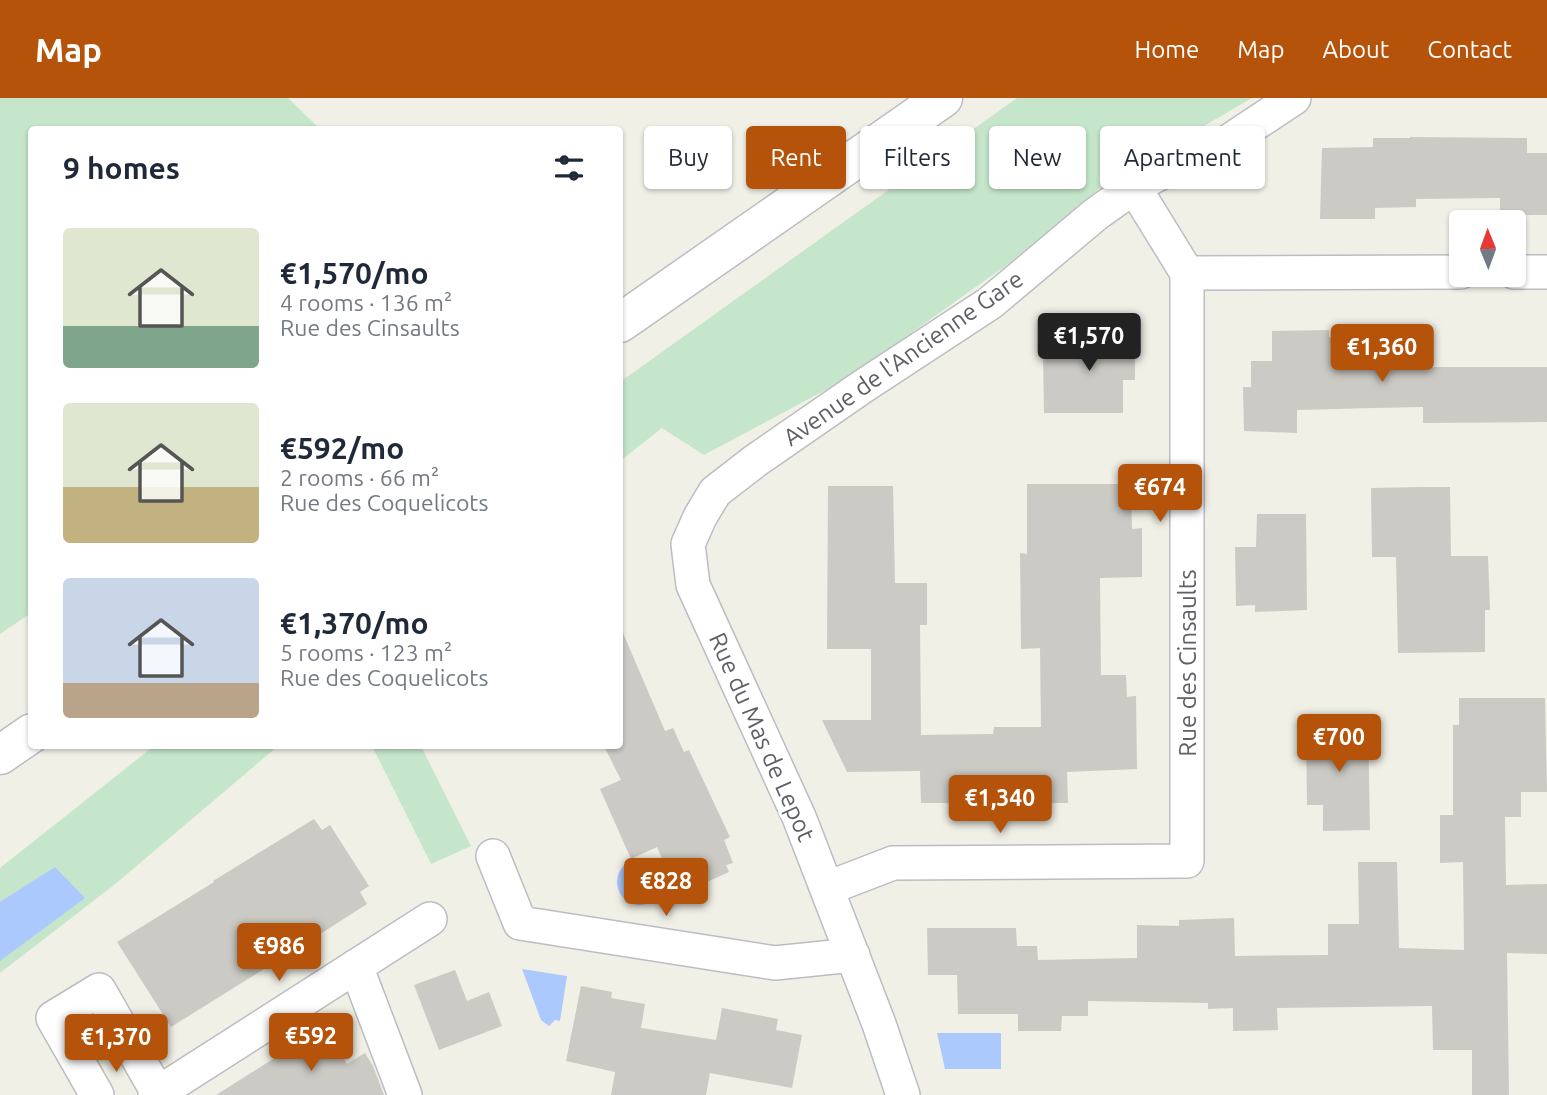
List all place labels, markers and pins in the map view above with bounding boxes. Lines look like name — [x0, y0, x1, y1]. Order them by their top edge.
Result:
pin: €1,570 — [1032, 314, 1146, 373]
pin: €1,360 — [1325, 324, 1439, 384]
pin: €674 — [1119, 464, 1201, 524]
pin: €700 — [1298, 714, 1380, 774]
pin: €1,340 — [943, 776, 1057, 835]
pin: €828 — [625, 858, 707, 918]
pin: €986 — [238, 924, 320, 983]
pin: €1,370 — [59, 1014, 173, 1074]
pin: €592 — [270, 1014, 352, 1073]

